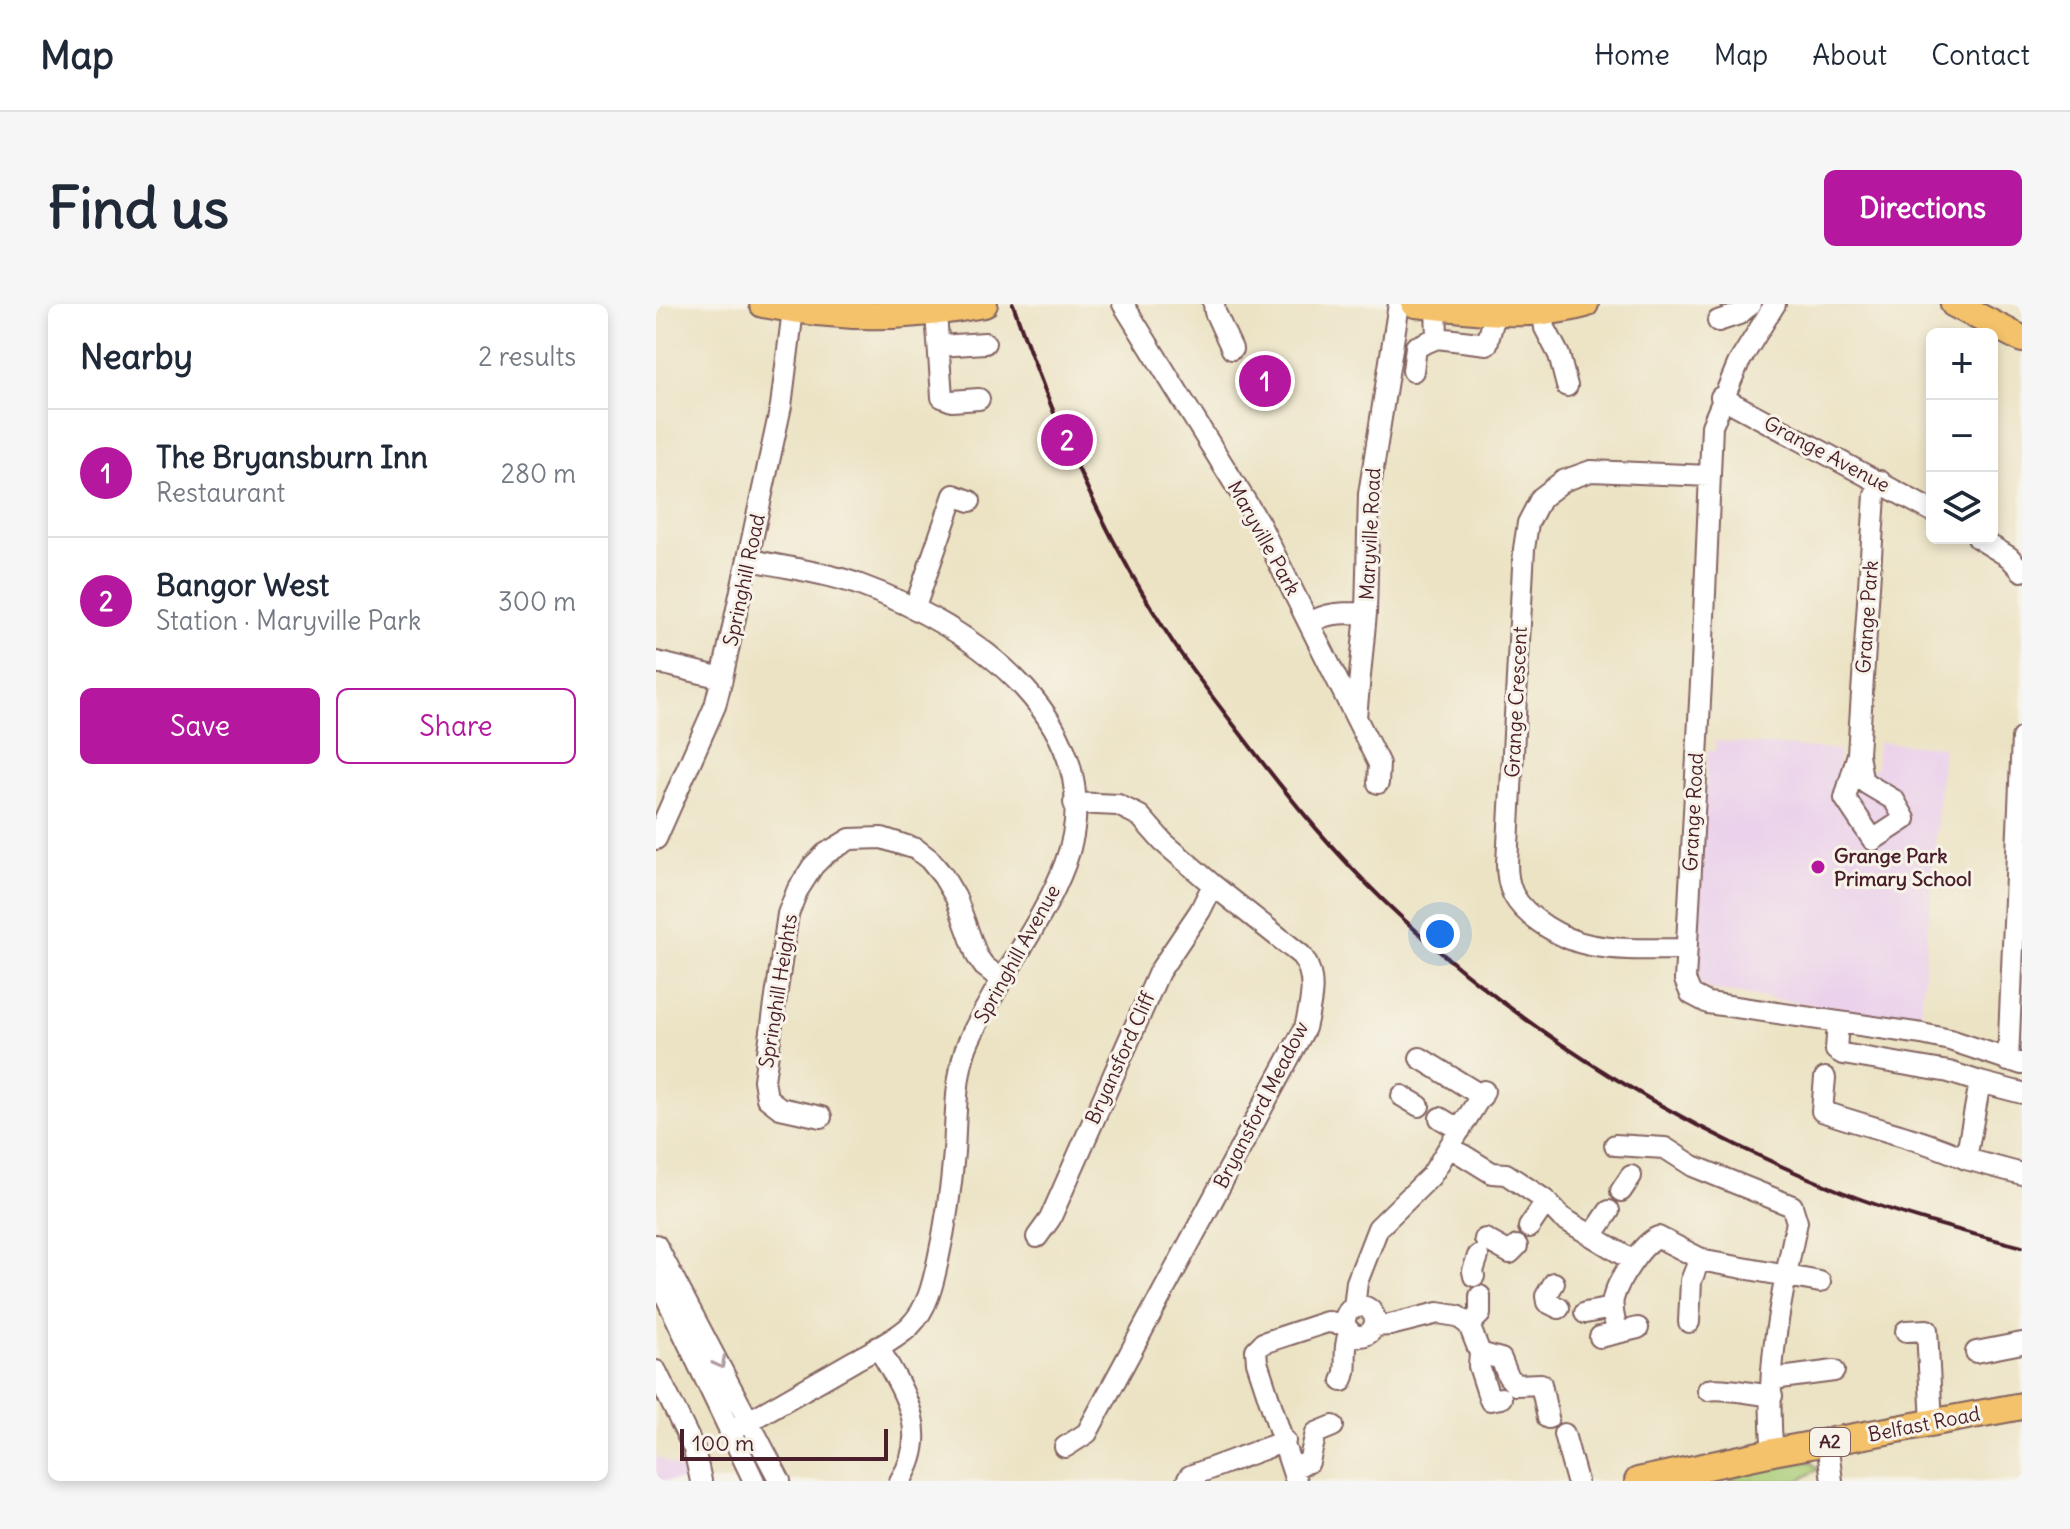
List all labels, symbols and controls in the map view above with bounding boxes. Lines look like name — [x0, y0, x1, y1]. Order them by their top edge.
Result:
text: Map — [40, 32, 114, 79]
text: Home — [1594, 37, 1670, 73]
text: Map — [1714, 37, 1768, 73]
text: About — [1812, 37, 1887, 73]
text: Contact — [1931, 37, 2030, 73]
button: Directions — [1824, 170, 2022, 246]
text: Find us — [48, 173, 229, 243]
map controls — [1926, 328, 1998, 544]
button: + — [1926, 328, 1998, 400]
text: Nearby — [80, 335, 193, 378]
text: 2 results — [478, 340, 576, 373]
pin: 1 — [1239, 351, 1291, 411]
button: − — [1926, 400, 1998, 472]
pin: 2 — [1041, 410, 1093, 470]
street label: Grange Avenue — [1760, 410, 1895, 497]
text: The Bryansburn Inn — [156, 438, 428, 476]
text: 1 — [101, 457, 111, 490]
text: 280 m — [501, 457, 576, 490]
street label: Maryville Road — [1354, 467, 1385, 601]
button: layers — [1926, 472, 1998, 544]
text: Restaurant — [156, 476, 285, 509]
street label: Maryville Park — [1223, 476, 1306, 599]
street label: Springhill Road — [717, 511, 770, 648]
street label: Grange Park — [1850, 560, 1883, 674]
text: Bangor West — [156, 566, 329, 604]
text: 2 — [99, 585, 113, 618]
text: 300 m — [498, 585, 576, 618]
text: Station · Maryville Park — [156, 604, 421, 637]
street label: Grange Crescent — [1499, 626, 1532, 778]
button: Save — [80, 688, 320, 764]
button: Share — [336, 688, 576, 764]
street label: Grange Road — [1677, 752, 1708, 872]
place label: Grange Park Primary School — [1834, 843, 1972, 891]
marker: Grange Park Primary School — [1809, 858, 1827, 876]
street label: Springhill Avenue — [968, 880, 1065, 1027]
street label: Springhill Heights — [753, 912, 802, 1070]
your location — [1420, 914, 1460, 954]
street label: Bryansford Cliff — [1079, 987, 1160, 1128]
street label: Bryansford Meadow — [1208, 1017, 1314, 1192]
one-way arrow — [710, 1354, 725, 1369]
street label: Belfast Road — [1866, 1400, 1982, 1447]
scale bar — [680, 1425, 888, 1461]
road number: A2 — [1810, 1428, 1850, 1456]
text: 100 m — [692, 1429, 754, 1457]

